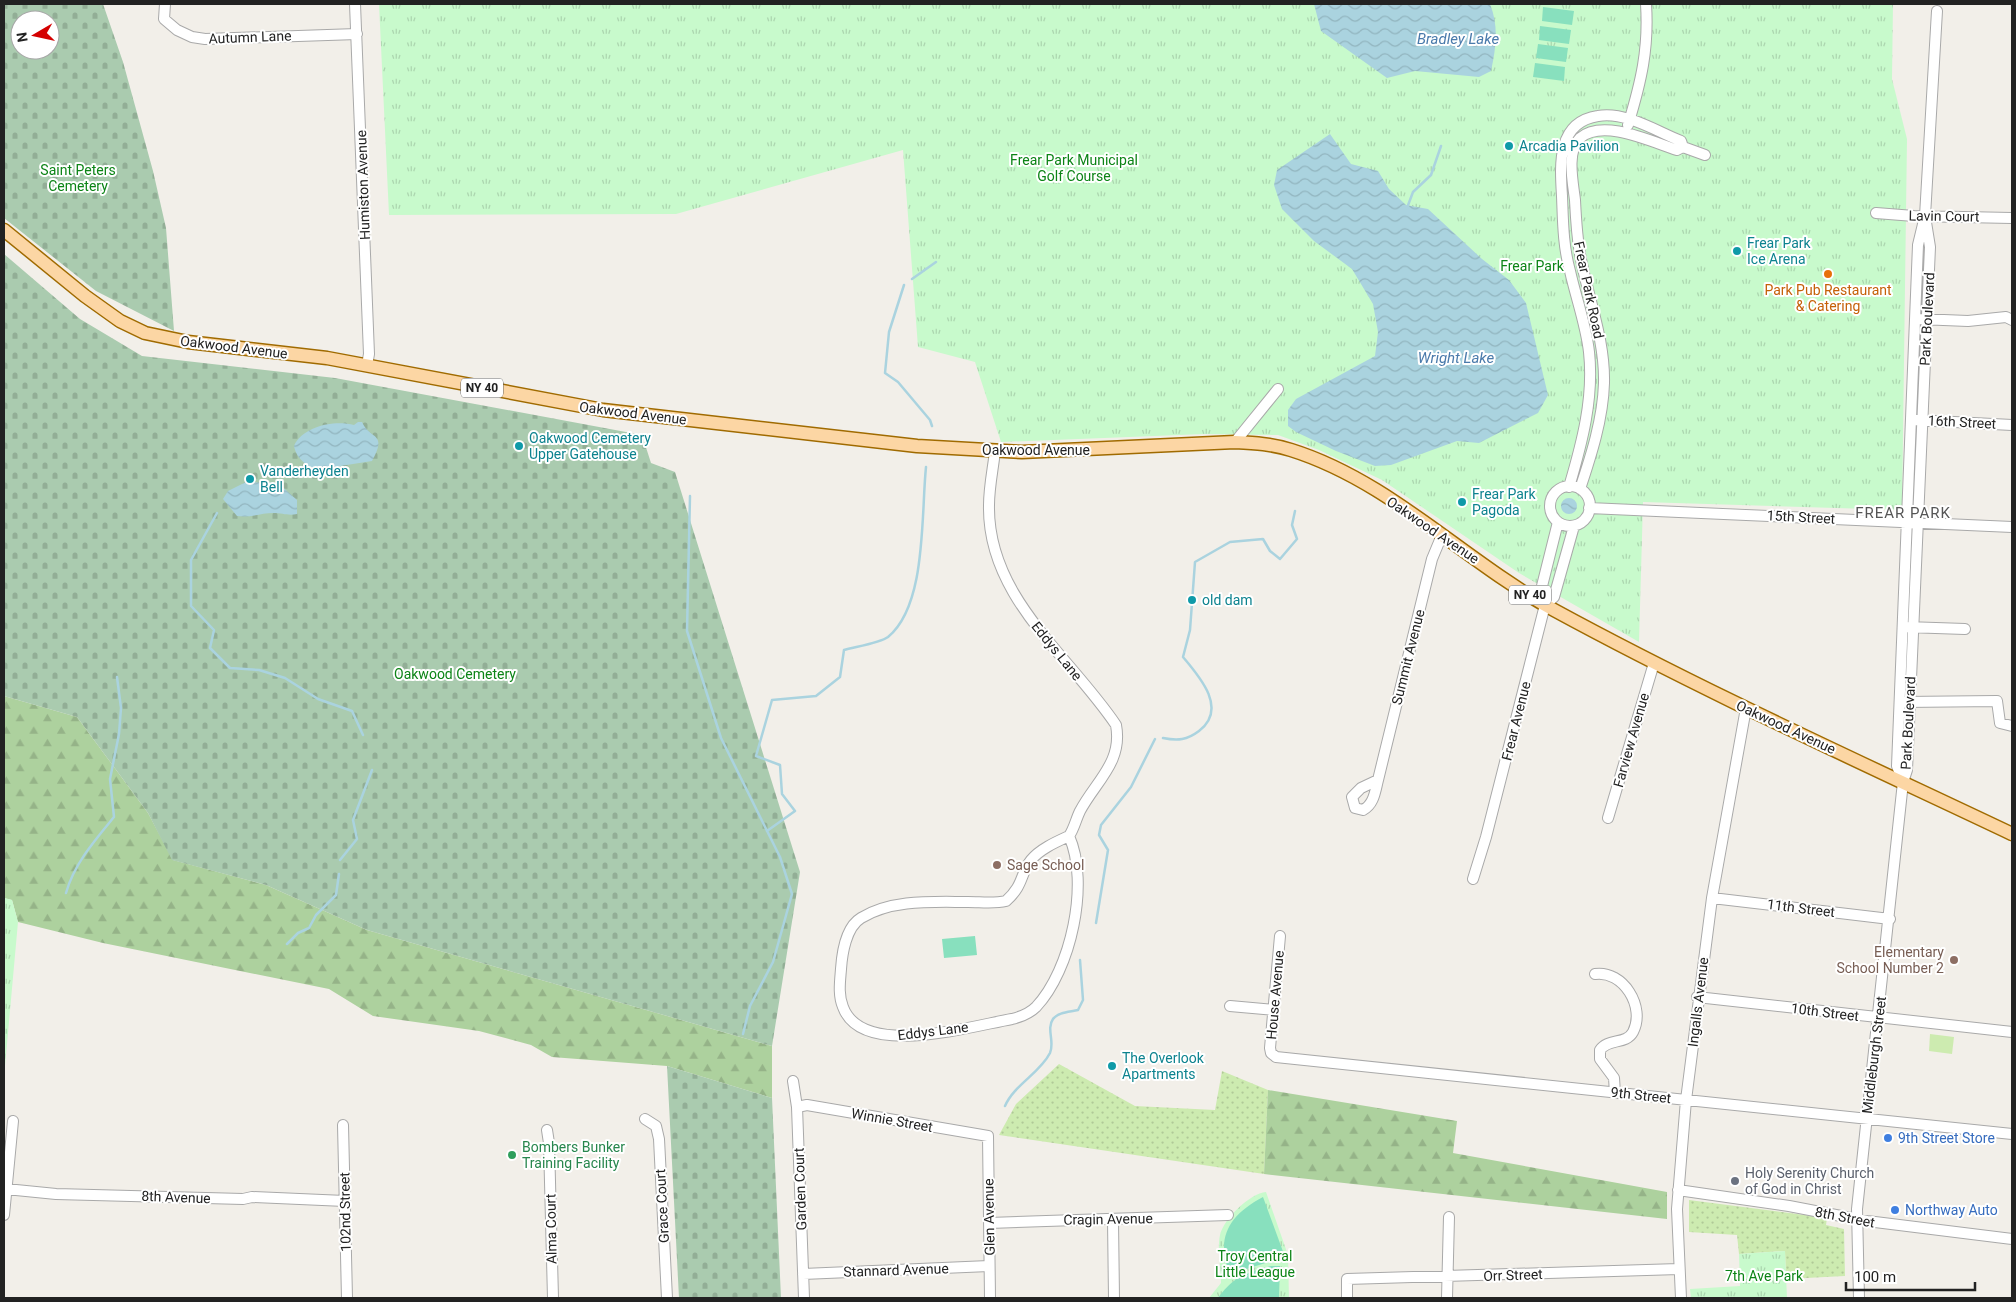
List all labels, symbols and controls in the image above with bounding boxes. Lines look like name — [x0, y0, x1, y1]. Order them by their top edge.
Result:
north arrow — [10, 10, 60, 60]
street label: Autumn Lane — [208, 28, 292, 46]
water label: Bradley Lake — [1417, 30, 1499, 48]
text: N — [13, 31, 31, 43]
street label: Humiston Avenue — [353, 130, 373, 240]
place label: Arcadia Pavilion — [1519, 138, 1619, 154]
marker: Arcadia Pavilion — [1503, 140, 1515, 152]
park label: Frear Park Municipal Golf Course — [1010, 152, 1138, 184]
park label: Saint Peters Cemetery — [40, 162, 116, 194]
street label: Lavin Court — [1908, 207, 1980, 225]
place label: Frear Park Ice Arena — [1747, 235, 1812, 267]
street label: Frear Park Road — [1571, 240, 1607, 340]
marker: Frear Park Ice Arena — [1731, 245, 1743, 257]
park label: Frear Park — [1500, 258, 1565, 274]
marker: Park Pub Restaurant & Catering — [1822, 268, 1834, 280]
street label: Park Boulevard — [1917, 272, 1937, 366]
place label: Park Pub Restaurant & Catering — [1764, 282, 1892, 314]
street label: Oakwood Avenue — [179, 332, 289, 362]
water label: Wright Lake — [1418, 349, 1495, 367]
road number: NY 40 — [461, 378, 503, 398]
street label: Oakwood Avenue — [578, 398, 688, 428]
street label: 16th Street — [1927, 412, 1997, 432]
place label: Oakwood Cemetery Upper Gatehouse — [529, 430, 651, 462]
marker: Oakwood Cemetery Upper Gatehouse — [513, 440, 525, 452]
street label: Oakwood Avenue — [982, 442, 1090, 458]
place label: Vanderheyden Bell — [260, 463, 349, 495]
marker: Vanderheyden Bell — [244, 473, 256, 485]
place label: Frear Park Pagoda — [1472, 486, 1537, 518]
street label: Oakwood Avenue — [1384, 493, 1482, 567]
marker: Frear Park Pagoda — [1456, 496, 1468, 508]
district label: FREAR PARK — [1855, 504, 1951, 522]
street label: 15th Street — [1766, 507, 1836, 527]
road number: NY 40 — [1509, 586, 1551, 604]
place label: old dam — [1202, 592, 1253, 608]
marker: old dam — [1186, 594, 1198, 606]
street label: Summit Avenue — [1388, 608, 1428, 706]
street label: Eddys Lane — [1028, 618, 1086, 684]
park label: Oakwood Cemetery — [394, 666, 516, 682]
street label: Park Boulevard — [1898, 676, 1918, 770]
street label: Frear Avenue — [1498, 680, 1534, 762]
street label: Farview Avenue — [1610, 691, 1652, 789]
street label: Oakwood Avenue — [1734, 697, 1838, 757]
place label: Sage School — [1007, 857, 1084, 873]
marker: Sage School — [991, 859, 1003, 871]
street label: 11th Street — [1766, 896, 1836, 920]
place label: Elementary School Number 2 — [1836, 944, 1944, 976]
street label: House Avenue — [1263, 950, 1287, 1040]
marker: Elementary School Number 2 — [1948, 954, 1960, 966]
street label: Ingalls Avenue — [1685, 956, 1711, 1048]
street label: Middleburgh Street — [1859, 995, 1889, 1115]
street label: 10th Street — [1790, 1000, 1860, 1024]
street label: Eddys Lane — [897, 1019, 969, 1043]
place label: The Overlook Apartments — [1122, 1050, 1205, 1082]
marker: The Overlook Apartments — [1106, 1060, 1118, 1072]
street label: 9th Street — [1610, 1084, 1672, 1106]
street label: Winnie Street — [850, 1105, 934, 1135]
place label: 9th Street Store — [1898, 1130, 1995, 1146]
marker: 9th Street Store — [1882, 1132, 1894, 1144]
place label: Bombers Bunker Training Facility — [522, 1139, 625, 1171]
street label: Garden Court — [791, 1147, 809, 1231]
marker: Bombers Bunker Training Facility — [506, 1149, 518, 1161]
place label: Holy Serenity Church of God in Christ — [1745, 1165, 1874, 1197]
street label: Grace Court — [652, 1168, 672, 1244]
street label: 102nd Street — [336, 1172, 354, 1252]
marker: Holy Serenity Church of God in Christ — [1729, 1175, 1741, 1187]
street label: Glen Avenue — [980, 1178, 998, 1256]
street label: 8th Avenue — [141, 1188, 211, 1206]
street label: Alma Court — [542, 1193, 560, 1264]
place label: Northway Auto — [1905, 1202, 1998, 1218]
street label: 8th Street — [1814, 1203, 1877, 1231]
marker: Northway Auto — [1889, 1204, 1901, 1216]
street label: Cragin Avenue — [1063, 1210, 1153, 1228]
park label: Troy Central Little League — [1215, 1248, 1295, 1280]
street label: Stannard Avenue — [843, 1260, 949, 1280]
scale bar — [1846, 1260, 1975, 1292]
street label: Orr Street — [1483, 1266, 1543, 1284]
park label: 7th Ave Park — [1725, 1268, 1804, 1284]
text: 100 m — [1854, 1268, 1896, 1286]

